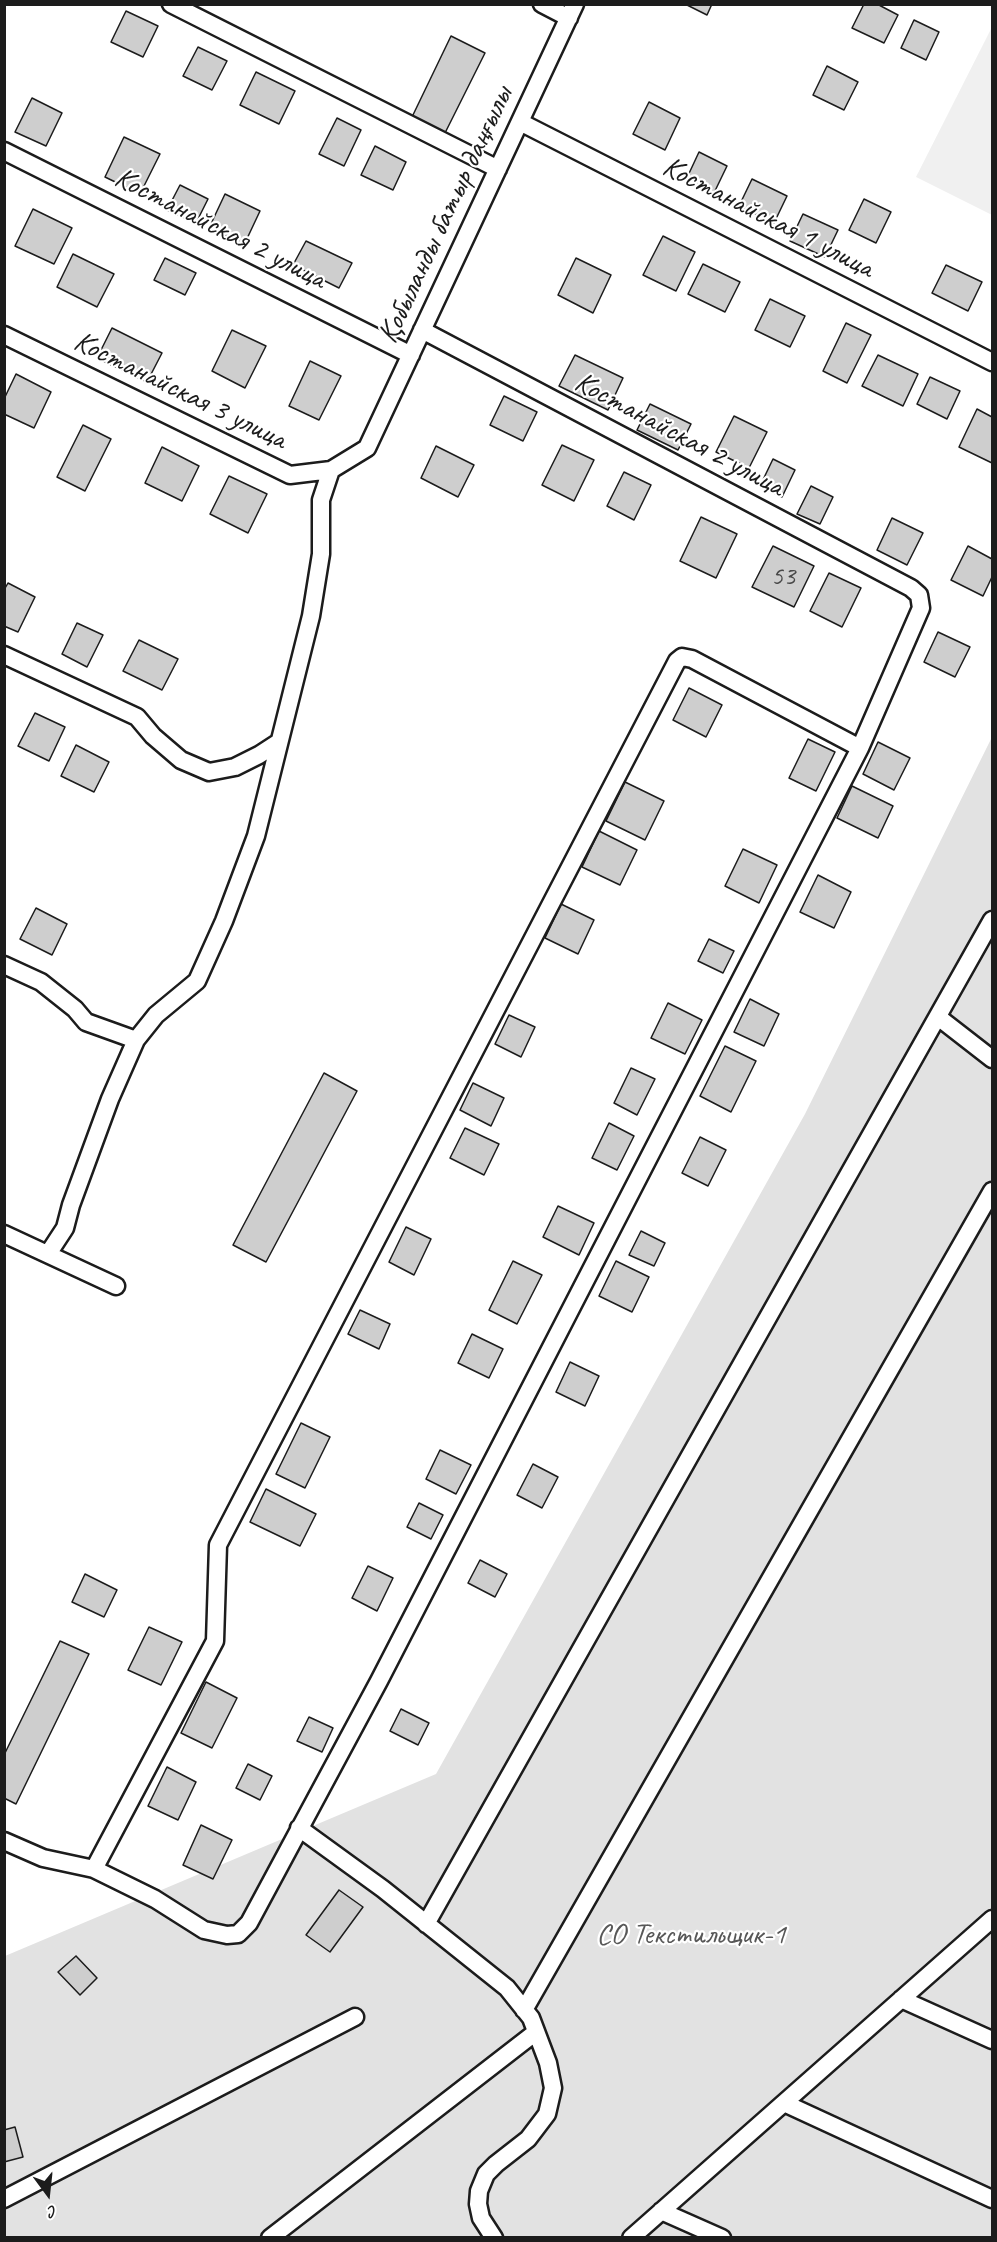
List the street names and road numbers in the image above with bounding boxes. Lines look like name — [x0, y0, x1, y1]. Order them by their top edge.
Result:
street label: Қобыланды батыр даңғылы — [371, 81, 521, 349]
street label: Костанайская 1 улица — [656, 149, 880, 287]
street label: Костанайская 2 улица — [108, 160, 332, 298]
street label: Костанайская 3 улица — [68, 324, 292, 458]
street label: Костанайская 2 улица — [568, 365, 790, 505]

